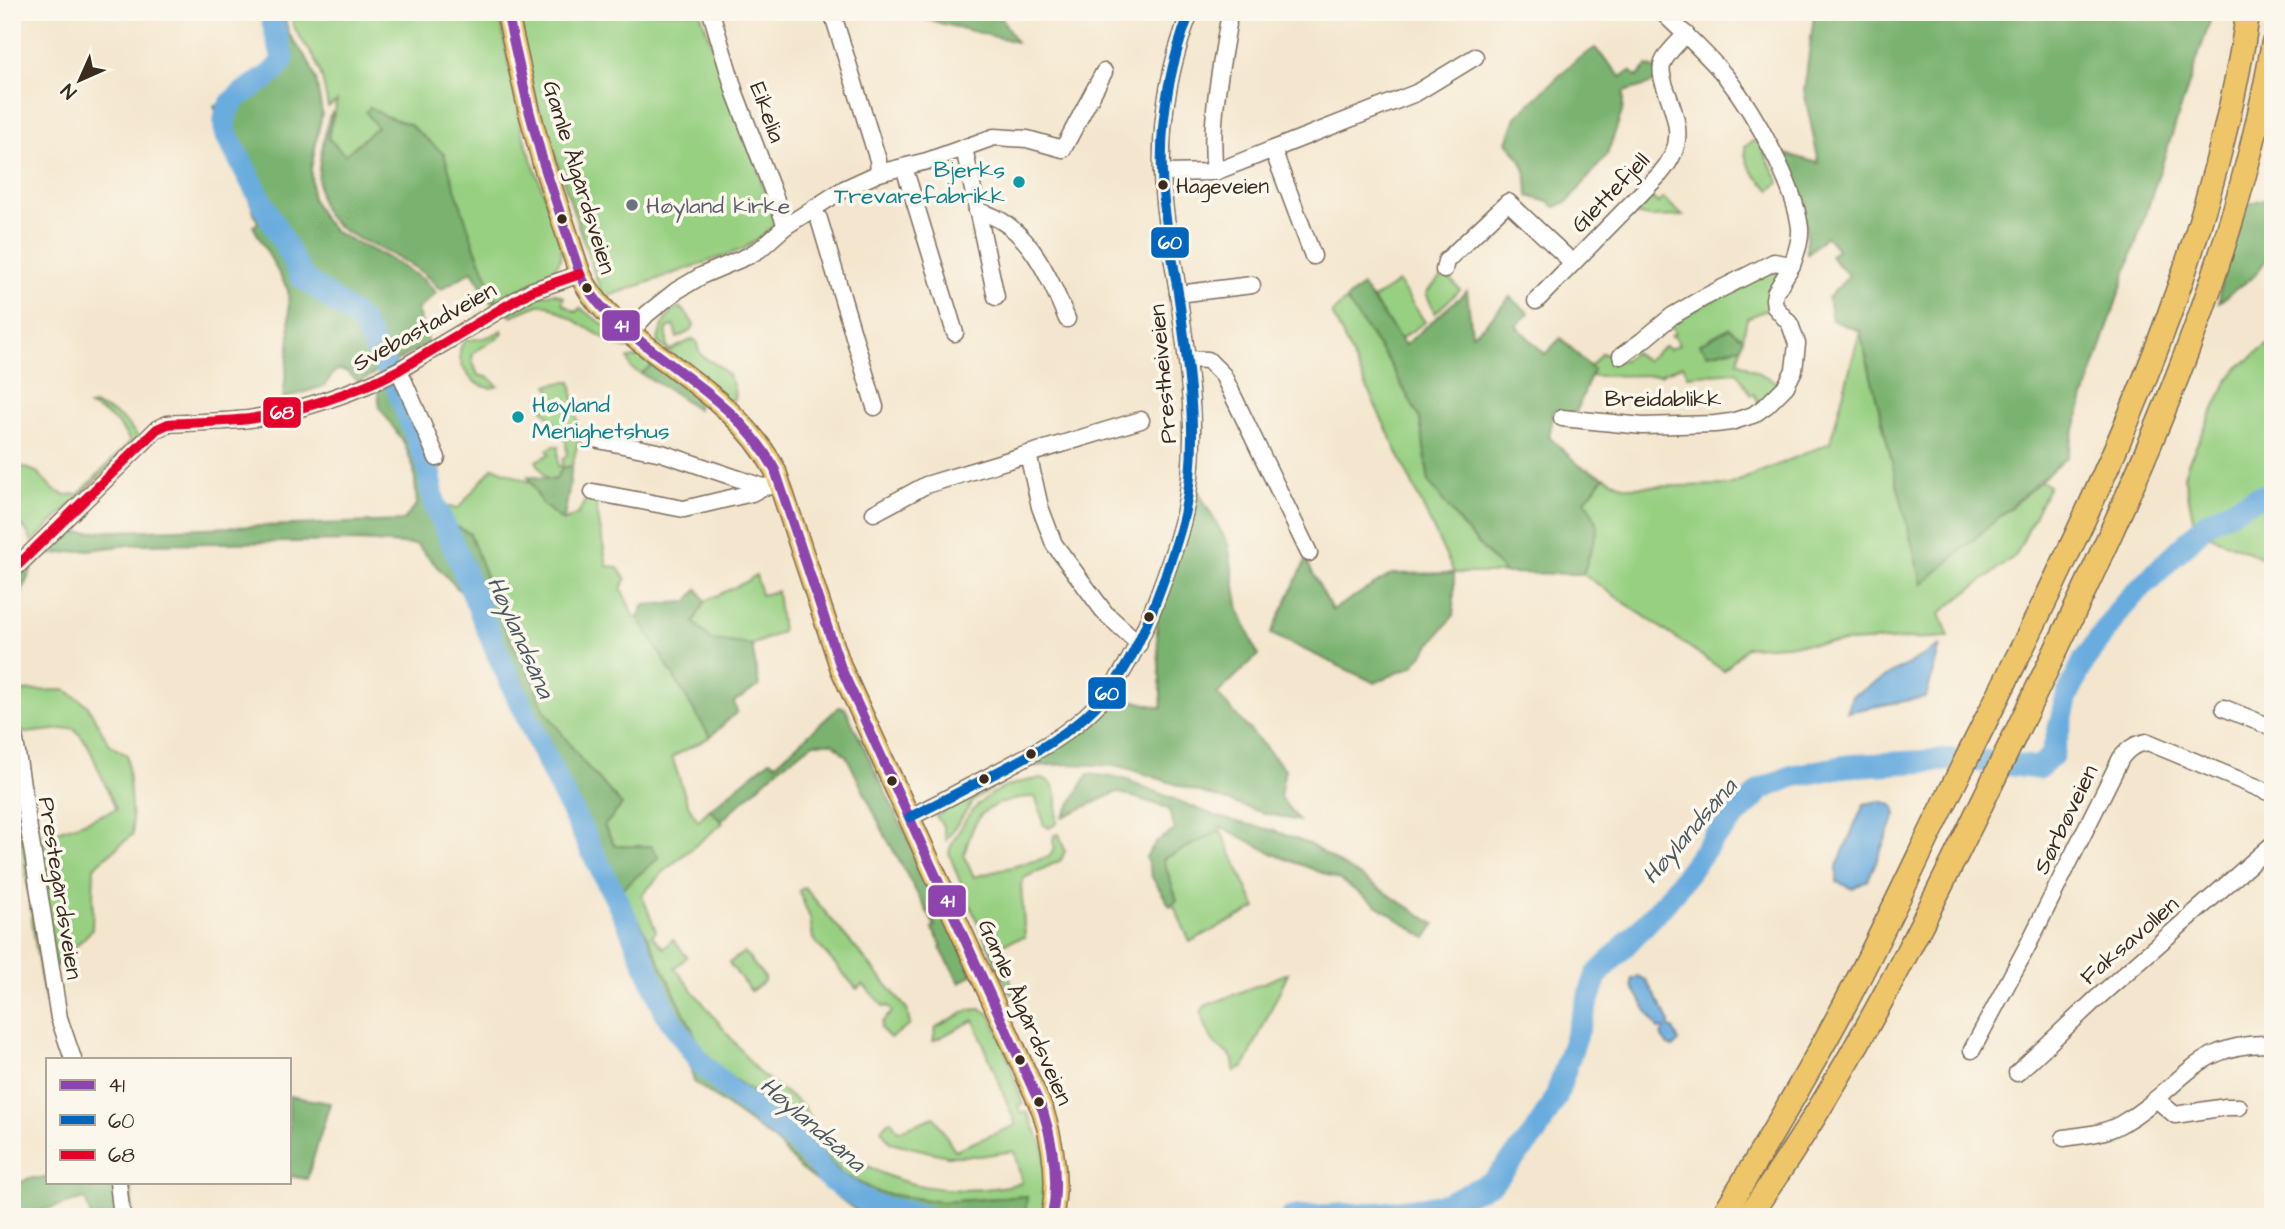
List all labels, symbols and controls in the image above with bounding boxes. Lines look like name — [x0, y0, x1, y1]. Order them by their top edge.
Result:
north arrow — [46, 46, 116, 116]
text: N — [55, 77, 83, 105]
street label: Gamle Ålgårdsveien — [533, 77, 624, 278]
street label: Eikelia — [741, 78, 793, 147]
street label: Glettefjell — [1564, 145, 1657, 240]
place label: Bjerks Trevarefabrikk — [834, 154, 1005, 212]
place label: Hageveien — [1176, 172, 1269, 203]
marker: Bjerks Trevarefabrikk — [1011, 174, 1027, 190]
marker: Hageveien — [1156, 178, 1170, 192]
place label: Høyland kirke — [646, 190, 790, 223]
marker: Høyland kirke — [624, 197, 640, 213]
unlabelled marker — [555, 212, 569, 226]
line badge: 60 — [1150, 226, 1190, 259]
text: 60 — [1158, 230, 1182, 257]
street label: Svebastadveien — [347, 274, 502, 380]
unlabelled marker — [580, 281, 594, 295]
street label: Prestheiveien — [1141, 303, 1185, 445]
line badge: 41 — [601, 309, 641, 342]
text: 41 — [613, 313, 629, 340]
street label: Breidablikk — [1605, 383, 1721, 415]
place label: Høyland Menighetshus — [532, 389, 670, 448]
line badge: 68 — [262, 396, 302, 429]
text: 68 — [270, 400, 295, 427]
marker: Høyland Menighetshus — [510, 409, 526, 425]
water label: Høylandsåna — [478, 571, 563, 705]
unlabelled marker — [1142, 610, 1156, 624]
line badge: 60 — [1087, 676, 1127, 710]
text: 60 — [1095, 681, 1119, 708]
unlabelled marker — [1024, 747, 1038, 761]
street label: Sørbøveien — [2026, 759, 2106, 880]
water label: Høylandsåna — [1634, 770, 1746, 892]
unlabelled marker — [977, 772, 991, 786]
unlabelled marker — [885, 774, 899, 788]
street label: Prestegårdsveien — [29, 795, 90, 982]
line badge: 41 — [927, 884, 967, 918]
text: 41 — [939, 888, 955, 915]
street label: Faksavollen — [2073, 889, 2186, 993]
street label: Gamle Ålgårdsveien — [969, 914, 1080, 1111]
unlabelled marker — [1013, 1053, 1027, 1067]
legend — [46, 1058, 290, 1184]
water label: Høylandsåna — [752, 1069, 874, 1181]
text: 41 — [108, 1071, 125, 1100]
unlabelled marker — [1032, 1095, 1046, 1109]
text: 60 — [108, 1107, 134, 1136]
text: 68 — [108, 1141, 135, 1170]

